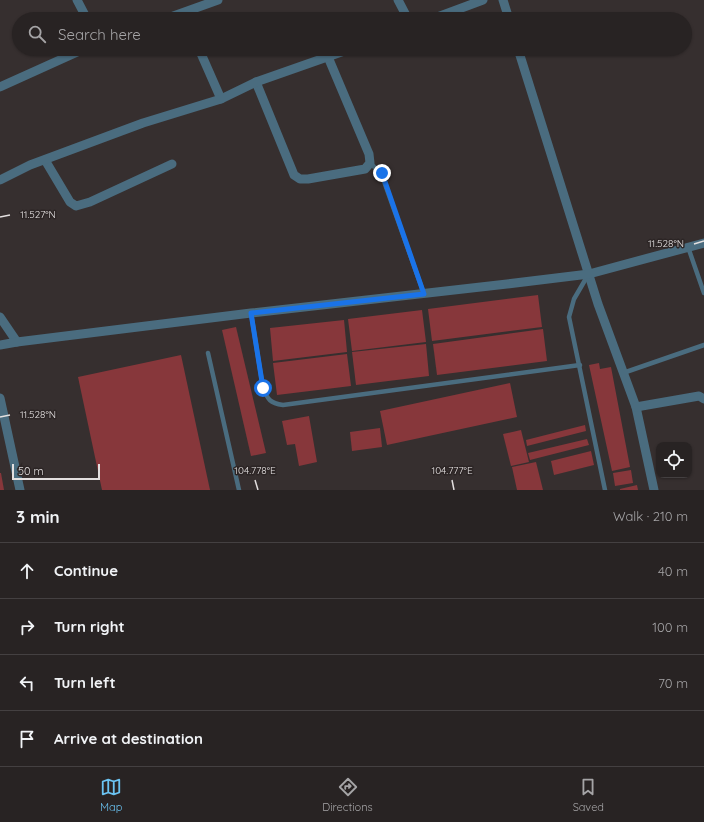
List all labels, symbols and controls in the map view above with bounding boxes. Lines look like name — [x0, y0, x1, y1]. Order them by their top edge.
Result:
search box — [12, 12, 692, 56]
icon: search — [26, 23, 48, 45]
text: Search here — [58, 25, 141, 44]
route end — [373, 164, 391, 182]
text: 11.527°N — [20, 208, 56, 221]
text: 11.528°N — [648, 237, 684, 250]
route start — [254, 379, 272, 397]
text: 11.528°N — [20, 408, 56, 421]
map controls — [656, 442, 692, 478]
button: locate — [656, 442, 692, 478]
scale bar — [12, 462, 100, 481]
text: 50 m — [18, 464, 44, 478]
text: 104.778°E — [234, 464, 276, 477]
text: 104.777°E — [431, 464, 473, 477]
text: 3 min — [16, 506, 60, 527]
text: Walk · 210 m — [613, 508, 688, 524]
icon: ahead — [16, 560, 38, 582]
text: Continue — [54, 561, 118, 580]
text: 40 m — [658, 563, 688, 579]
icon: right — [16, 616, 38, 638]
text: Turn right — [54, 617, 125, 636]
text: 100 m — [652, 619, 688, 635]
icon: left — [16, 672, 38, 694]
text: Turn left — [54, 673, 116, 692]
text: 70 m — [658, 675, 688, 691]
icon: arrive — [16, 728, 38, 750]
text: Arrive at destination — [54, 729, 203, 748]
tab: Map — [100, 776, 122, 814]
tab: Directions — [322, 776, 373, 814]
tab: Saved — [573, 776, 604, 814]

